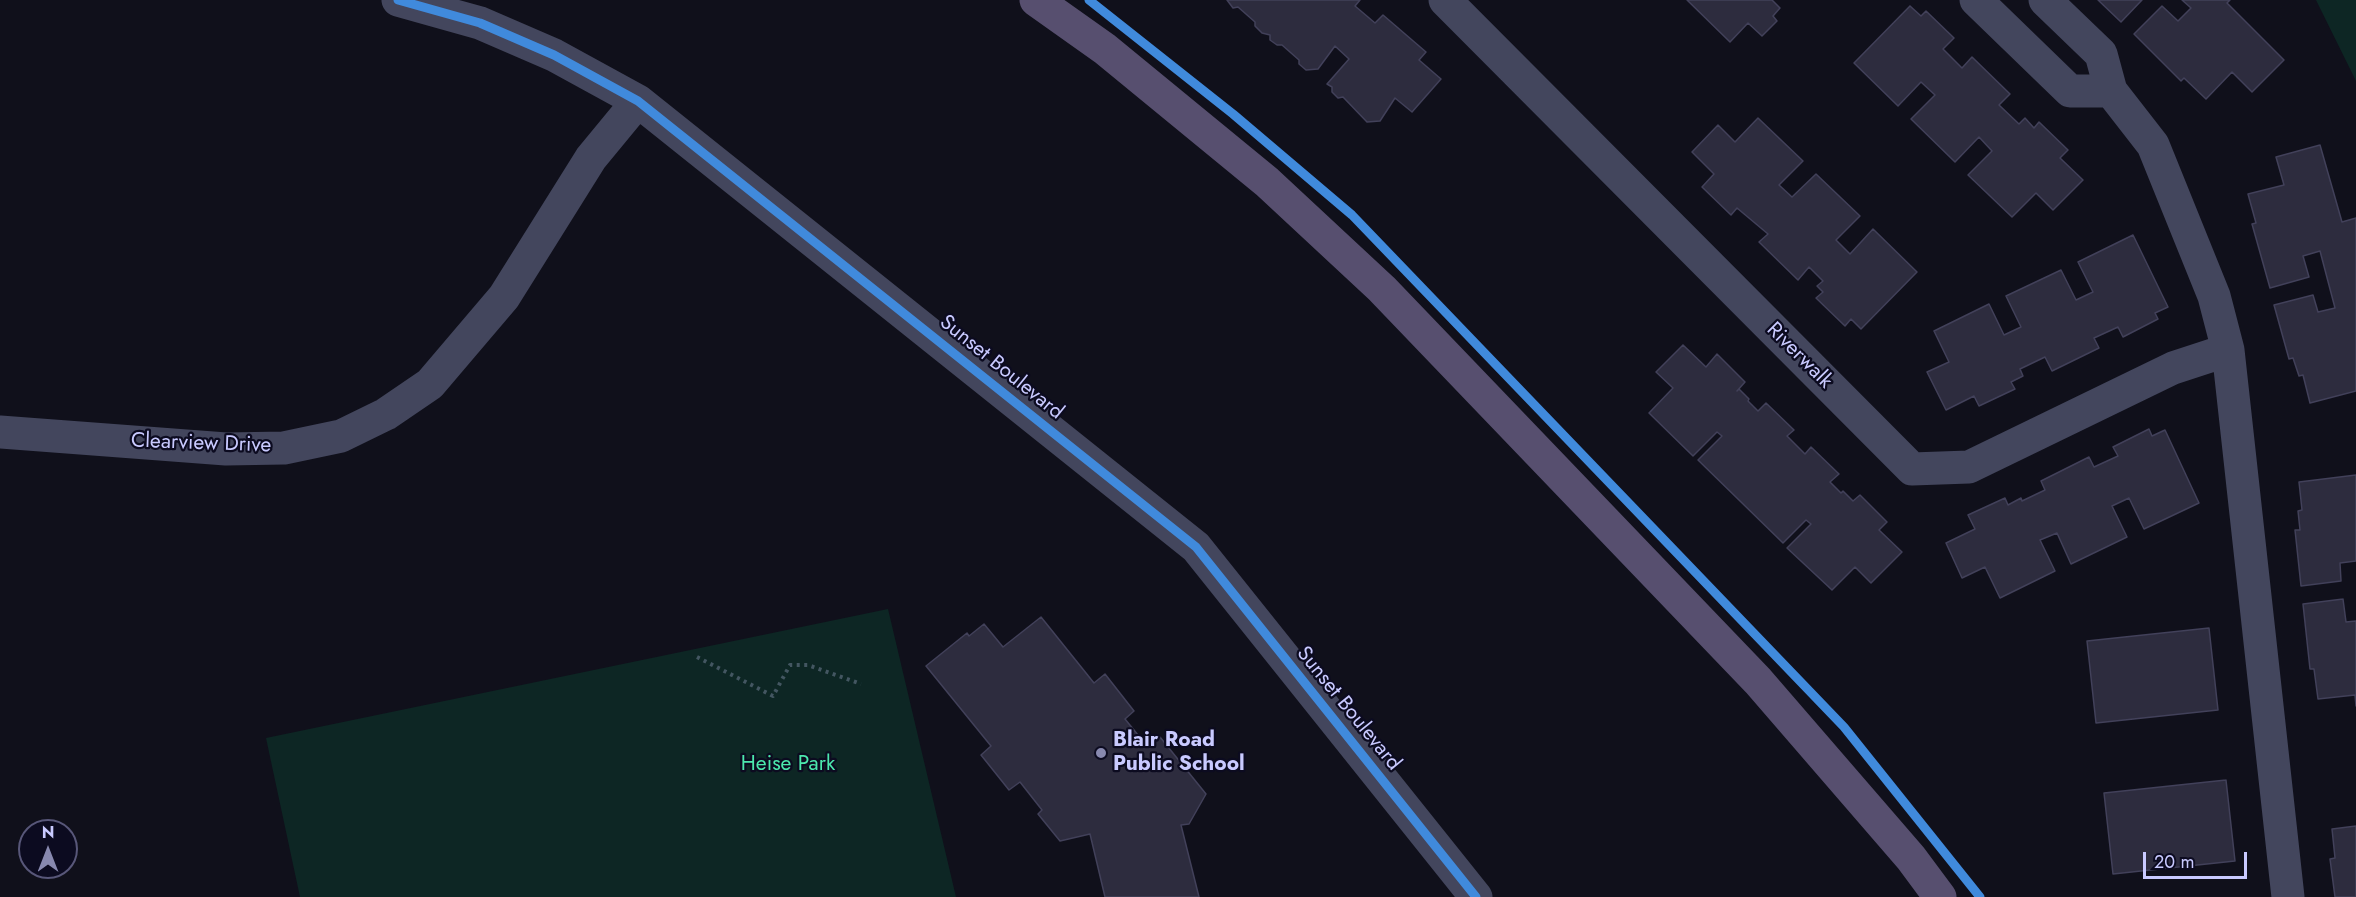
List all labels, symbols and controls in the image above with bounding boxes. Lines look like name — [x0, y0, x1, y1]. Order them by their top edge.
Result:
street label: Sunset Boulevard — [934, 310, 1068, 426]
street label: Riverwalk — [1761, 318, 1837, 394]
street label: Clearview Drive — [130, 429, 272, 459]
street label: Sunset Boulevard — [1290, 642, 1406, 776]
place label: Blair Road Public School — [1113, 728, 1245, 778]
marker: Blair Road Public School — [1094, 746, 1108, 760]
park label: Heise Park — [741, 752, 835, 778]
north arrow — [18, 819, 78, 879]
text: N — [42, 821, 54, 844]
scale bar — [2146, 840, 2250, 878]
text: 20 m — [2154, 849, 2194, 875]

